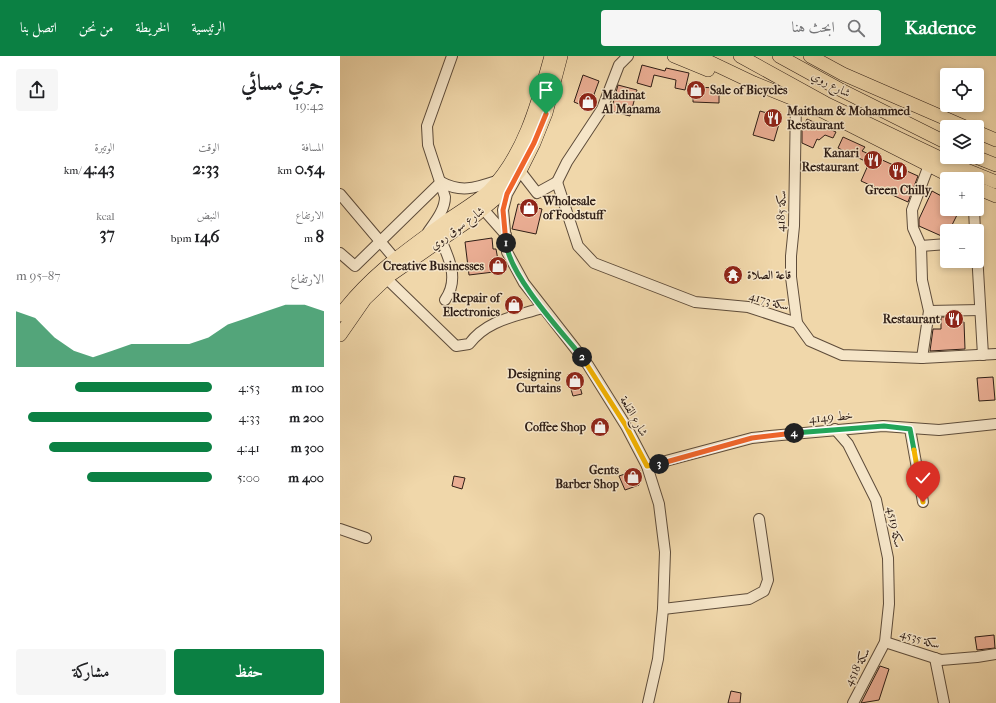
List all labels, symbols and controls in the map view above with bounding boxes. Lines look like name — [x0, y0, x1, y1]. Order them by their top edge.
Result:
search box — [601, 10, 881, 46]
icon: search — [845, 17, 867, 39]
text: Kadence — [905, 17, 976, 39]
text: ابحث هنا — [791, 18, 835, 36]
text: اتصل بنا — [20, 19, 57, 36]
text: من نحن — [79, 19, 114, 36]
text: الخريطة — [136, 19, 170, 36]
text: الرئيسية — [192, 19, 225, 36]
street label: شارع روي — [807, 68, 853, 104]
map controls — [940, 68, 984, 268]
button: locate — [940, 68, 984, 112]
button: share — [16, 69, 58, 111]
text: جري مسائي — [241, 70, 324, 96]
pin — [529, 73, 563, 114]
icon: arrive — [535, 79, 557, 101]
shop icon: Sale of Bicycles — [685, 79, 707, 101]
place label: Sale of Bicycles — [710, 83, 788, 98]
place label: Madinat Al Manama — [601, 88, 661, 116]
shop icon: Madinat Al Manama — [577, 91, 599, 113]
text: 19:42 — [295, 98, 324, 113]
place label: Maitham & Mohammed Restaurant — [786, 104, 910, 132]
restaurant icon: Maitham & Mohammed Restaurant — [762, 107, 784, 129]
button: layers — [940, 120, 984, 164]
text: الوتيرة — [94, 141, 115, 154]
text: الوقت — [198, 141, 219, 154]
text: المسافة — [302, 141, 324, 154]
place label: Kanari Restaurant — [802, 146, 860, 174]
restaurant icon: Kanari Restaurant — [862, 149, 884, 171]
text: 4:43 — [84, 158, 115, 178]
text: 2:33 — [193, 158, 219, 178]
text: 0.54 — [295, 158, 324, 178]
restaurant icon: Green Chilly — [887, 160, 909, 182]
text: /km — [64, 164, 84, 177]
text: km — [277, 164, 295, 177]
button: + — [940, 172, 984, 216]
place label: Green Chilly — [865, 183, 932, 198]
street label: سكة 4185 — [773, 190, 789, 232]
place label: Wholesale of Foodstuff — [542, 194, 606, 222]
shop icon: Wholesale of Foodstuff — [518, 197, 540, 219]
street label: شارع سوق روي — [427, 203, 489, 256]
text: النبض — [197, 209, 219, 222]
text: الارتفاع — [295, 209, 324, 222]
text: kcal — [96, 210, 115, 223]
text: 37 — [99, 223, 115, 243]
button: − — [940, 224, 984, 268]
text: 146 — [194, 226, 219, 246]
text: 8 — [315, 226, 324, 246]
text: bpm — [171, 232, 194, 245]
text: m — [304, 232, 315, 245]
pin: 1 — [496, 233, 516, 253]
text: 1 — [504, 236, 508, 249]
shop icon: Creative Businesses — [487, 255, 509, 277]
place label: Creative Businesses — [383, 259, 485, 273]
temple icon: قاعة الصلاة — [722, 264, 744, 286]
text: 87–95 m — [16, 268, 61, 283]
place label: قاعة الصلاة — [747, 268, 791, 282]
text: الارتفاع — [290, 271, 324, 286]
street label: سكة 4173 — [747, 289, 791, 313]
place label: Repair of Electronics — [443, 291, 503, 319]
shop icon: Repair of Electronics — [503, 294, 525, 316]
restaurant icon: Restaurant — [943, 308, 965, 330]
place label: Restaurant — [883, 312, 941, 326]
pin: 2 — [572, 347, 592, 367]
text: 2 — [579, 350, 585, 363]
place label: Designing Curtains — [508, 367, 562, 395]
shop icon: Designing Curtains — [564, 370, 586, 392]
text: 4:53 — [238, 380, 260, 395]
text: 100 m — [291, 380, 324, 395]
street label: شارع القلعة — [613, 393, 651, 441]
street label: 4149 خط — [808, 408, 854, 426]
text: 4:33 — [239, 410, 260, 425]
text: 200 m — [289, 410, 324, 425]
shop icon: Coffee Shop — [589, 416, 611, 438]
place label: Coffee Shop — [525, 420, 586, 435]
pin: 4 — [784, 423, 804, 443]
text: 4 — [791, 426, 797, 439]
text: 4:41 — [237, 440, 260, 455]
text: 300 m — [291, 440, 324, 455]
pin: 3 — [649, 454, 669, 474]
text: 3 — [657, 457, 661, 470]
pin — [906, 461, 940, 502]
place label: Gents Barber Shop — [555, 463, 620, 492]
shop icon: Gents Barber Shop — [622, 466, 644, 488]
icon: check — [912, 467, 934, 489]
text: 5:00 — [237, 470, 260, 485]
text: 400 m — [288, 470, 324, 485]
street label: سكة 4519 — [884, 505, 906, 549]
street label: سكة 4535 — [898, 626, 942, 652]
street label: سكة 4518 — [841, 645, 873, 689]
button: مشاركة — [16, 649, 166, 695]
button: حفظ — [174, 649, 324, 695]

